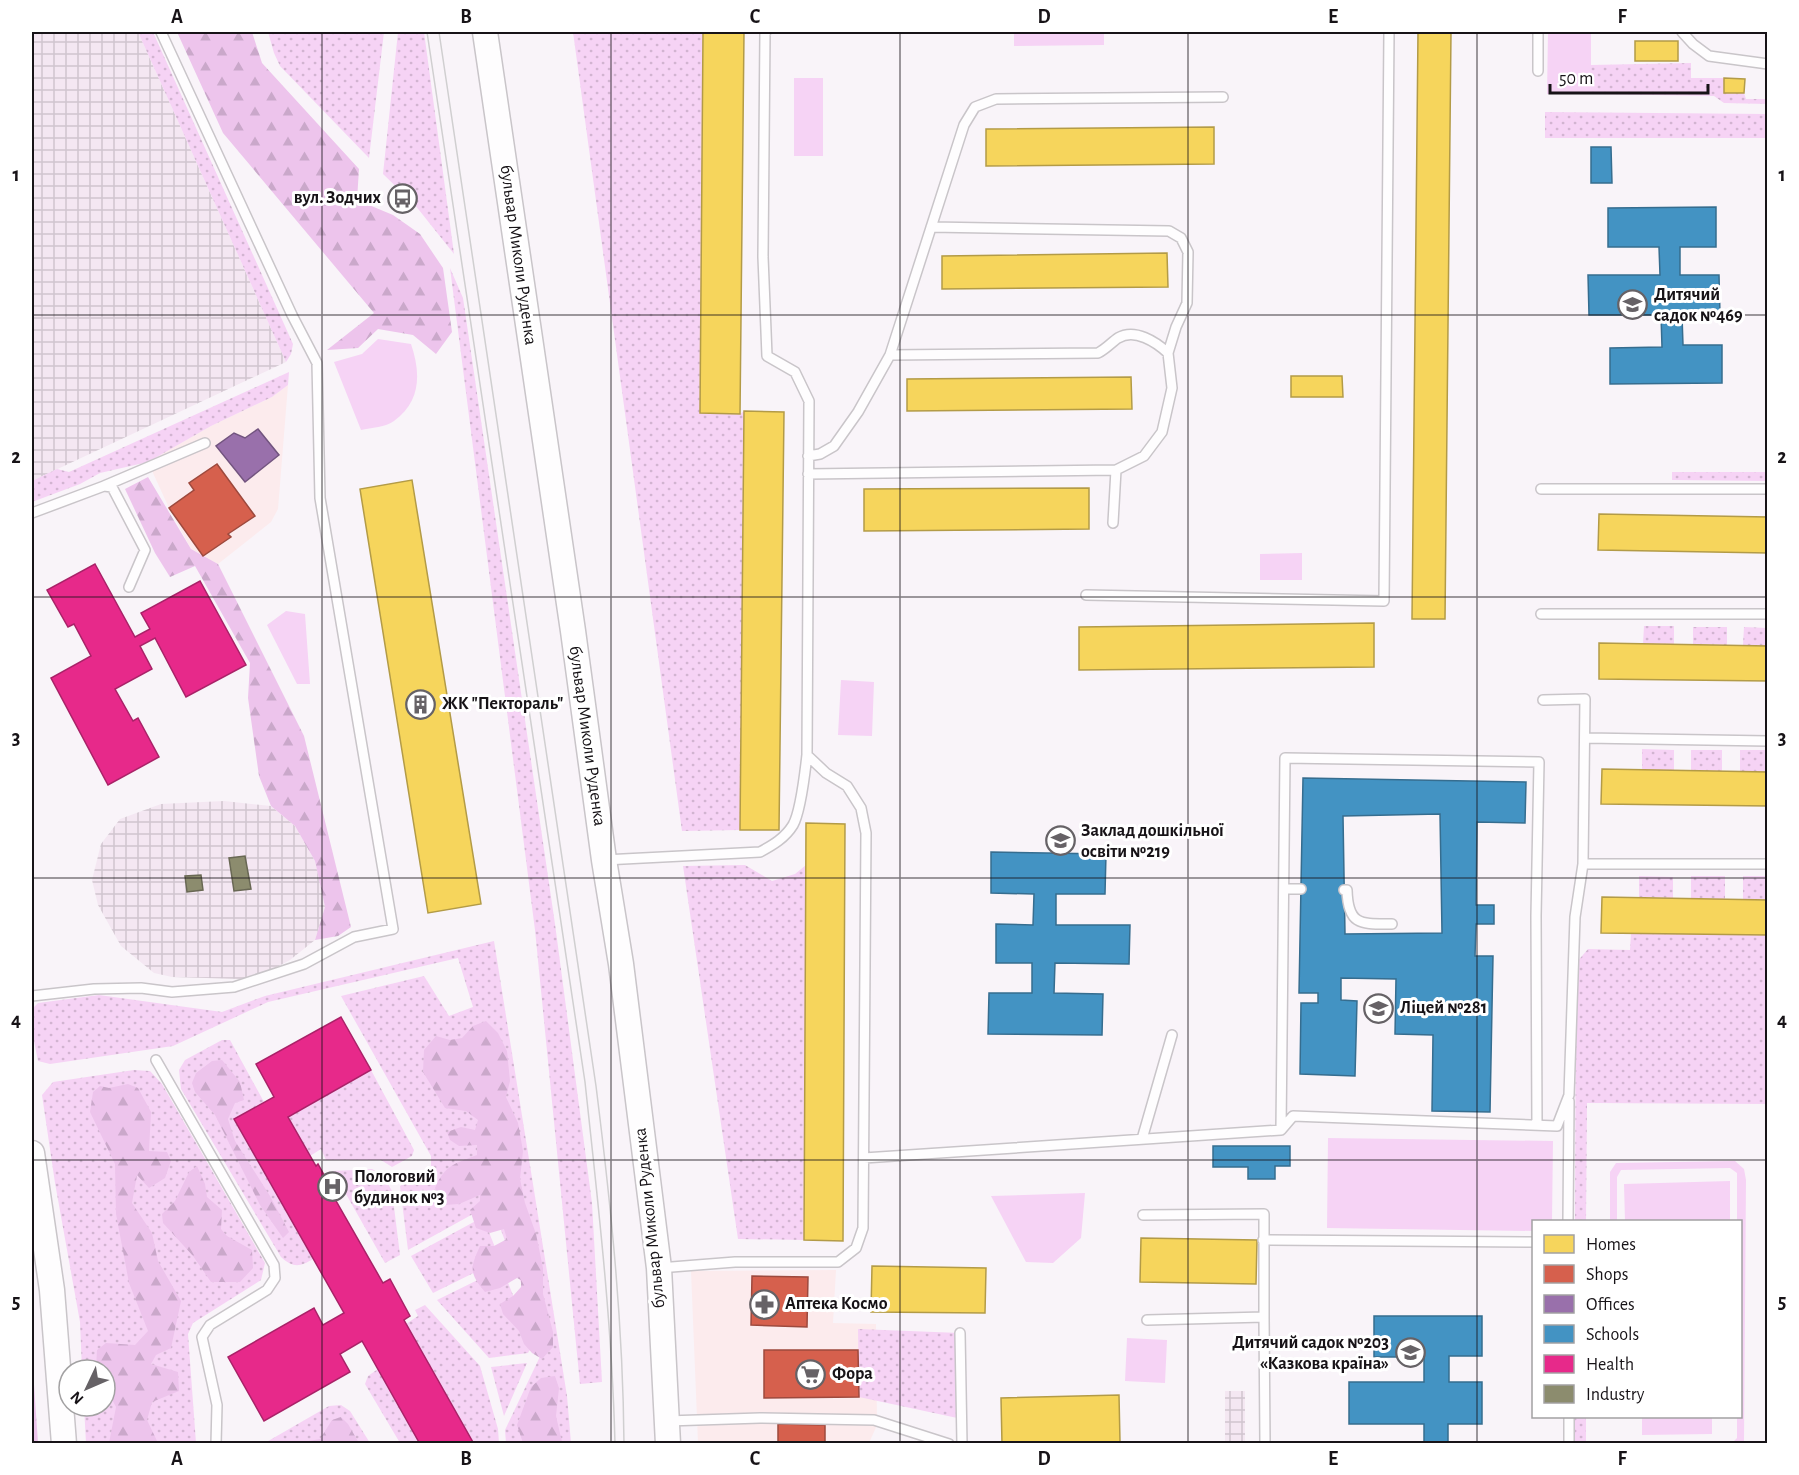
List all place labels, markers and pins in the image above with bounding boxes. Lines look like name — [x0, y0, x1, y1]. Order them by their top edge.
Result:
bus stop icon: вул. Зодчих — [386, 182, 418, 214]
place label: вул. Зодчих — [294, 189, 382, 207]
place label: Дитячий садок №469 — [1654, 286, 1743, 325]
school or university icon: Дитячий садок №469 — [1617, 289, 1649, 321]
building icon: ЖК "Пектораль" — [405, 688, 437, 720]
place label: ЖК "Пектораль" — [442, 695, 563, 713]
place label: Заклад дошкільної освіти №219 — [1081, 822, 1224, 861]
school or university icon: Заклад дошкільної освіти №219 — [1044, 825, 1076, 857]
school or university icon: Ліцей №281 — [1363, 992, 1395, 1024]
place label: Ліцей №281 — [1400, 999, 1487, 1017]
place label: Пологовий будинок №3 — [354, 1168, 445, 1207]
hospital icon: Пологовий будинок №3 — [317, 1171, 349, 1203]
pharmacy icon: Аптека Космо — [748, 1288, 780, 1320]
place label: Аптека Космо — [785, 1295, 888, 1313]
place label: Дитячий садок №203 «Казкова країна» — [1232, 1334, 1389, 1373]
school or university icon: Дитячий садок №203 «Казкова країна» — [1394, 1337, 1426, 1369]
supermarket icon: Фора — [795, 1358, 827, 1390]
place label: Фора — [832, 1365, 873, 1383]

